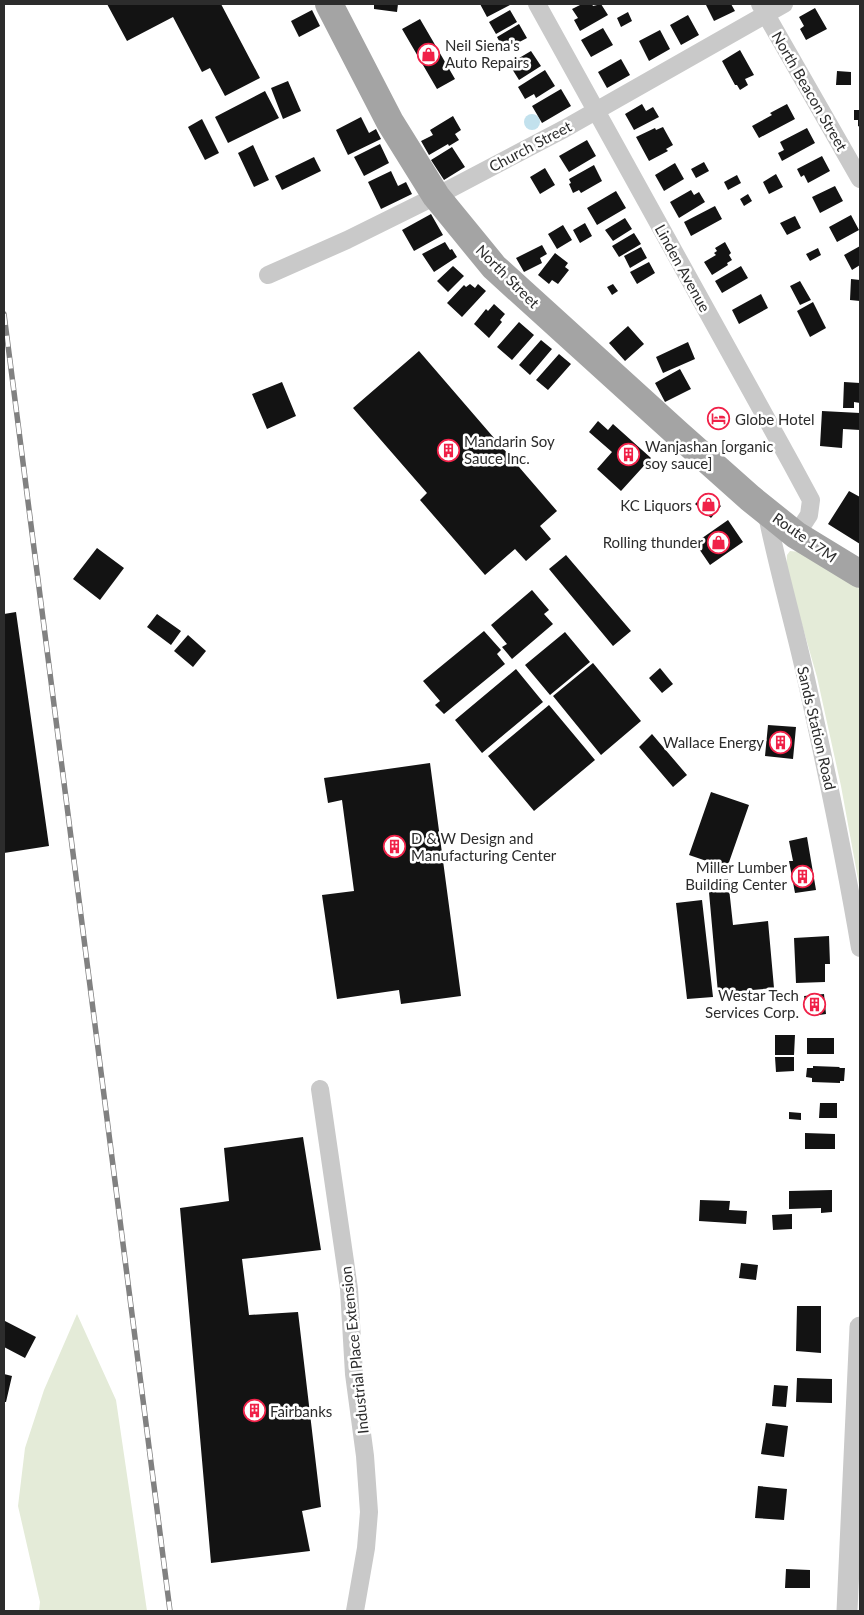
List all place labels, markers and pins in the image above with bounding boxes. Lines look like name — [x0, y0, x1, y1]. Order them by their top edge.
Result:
place label: Neil Siena's Auto Repairs — [445, 36, 529, 71]
shop icon: Neil Siena's Auto Repairs — [417, 42, 441, 66]
hotel icon: Globe Hotel — [707, 407, 731, 431]
place label: Globe Hotel — [735, 410, 814, 428]
place label: Mandarin Soy Sauce Inc. — [464, 432, 555, 467]
place label: Wanjashan [organic soy sauce] — [645, 437, 773, 472]
building icon: Mandarin Soy Sauce Inc. — [436, 438, 460, 462]
building icon: Wanjashan [organic soy sauce] — [617, 443, 641, 467]
shop icon: KC Liquors — [696, 493, 720, 517]
place label: KC Liquors — [620, 496, 692, 514]
shop icon: Rolling thunder — [707, 530, 731, 554]
place label: Rolling thunder — [603, 533, 704, 551]
building icon: Wallace Energy — [768, 730, 792, 754]
place label: Wallace Energy — [663, 733, 764, 751]
place label: D & W Design and Manufacturing Center — [411, 829, 557, 864]
building icon: D & W Design and Manufacturing Center — [383, 835, 407, 859]
place label: Miller Lumber Building Center — [685, 858, 788, 893]
building icon: Miller Lumber Building Center — [791, 864, 815, 888]
place label: Westar Tech Services Corp. — [705, 986, 799, 1021]
building icon: Westar Tech Services Corp. — [803, 992, 827, 1016]
building icon: Fairbanks — [242, 1399, 266, 1423]
place label: Fairbanks — [270, 1402, 332, 1420]

